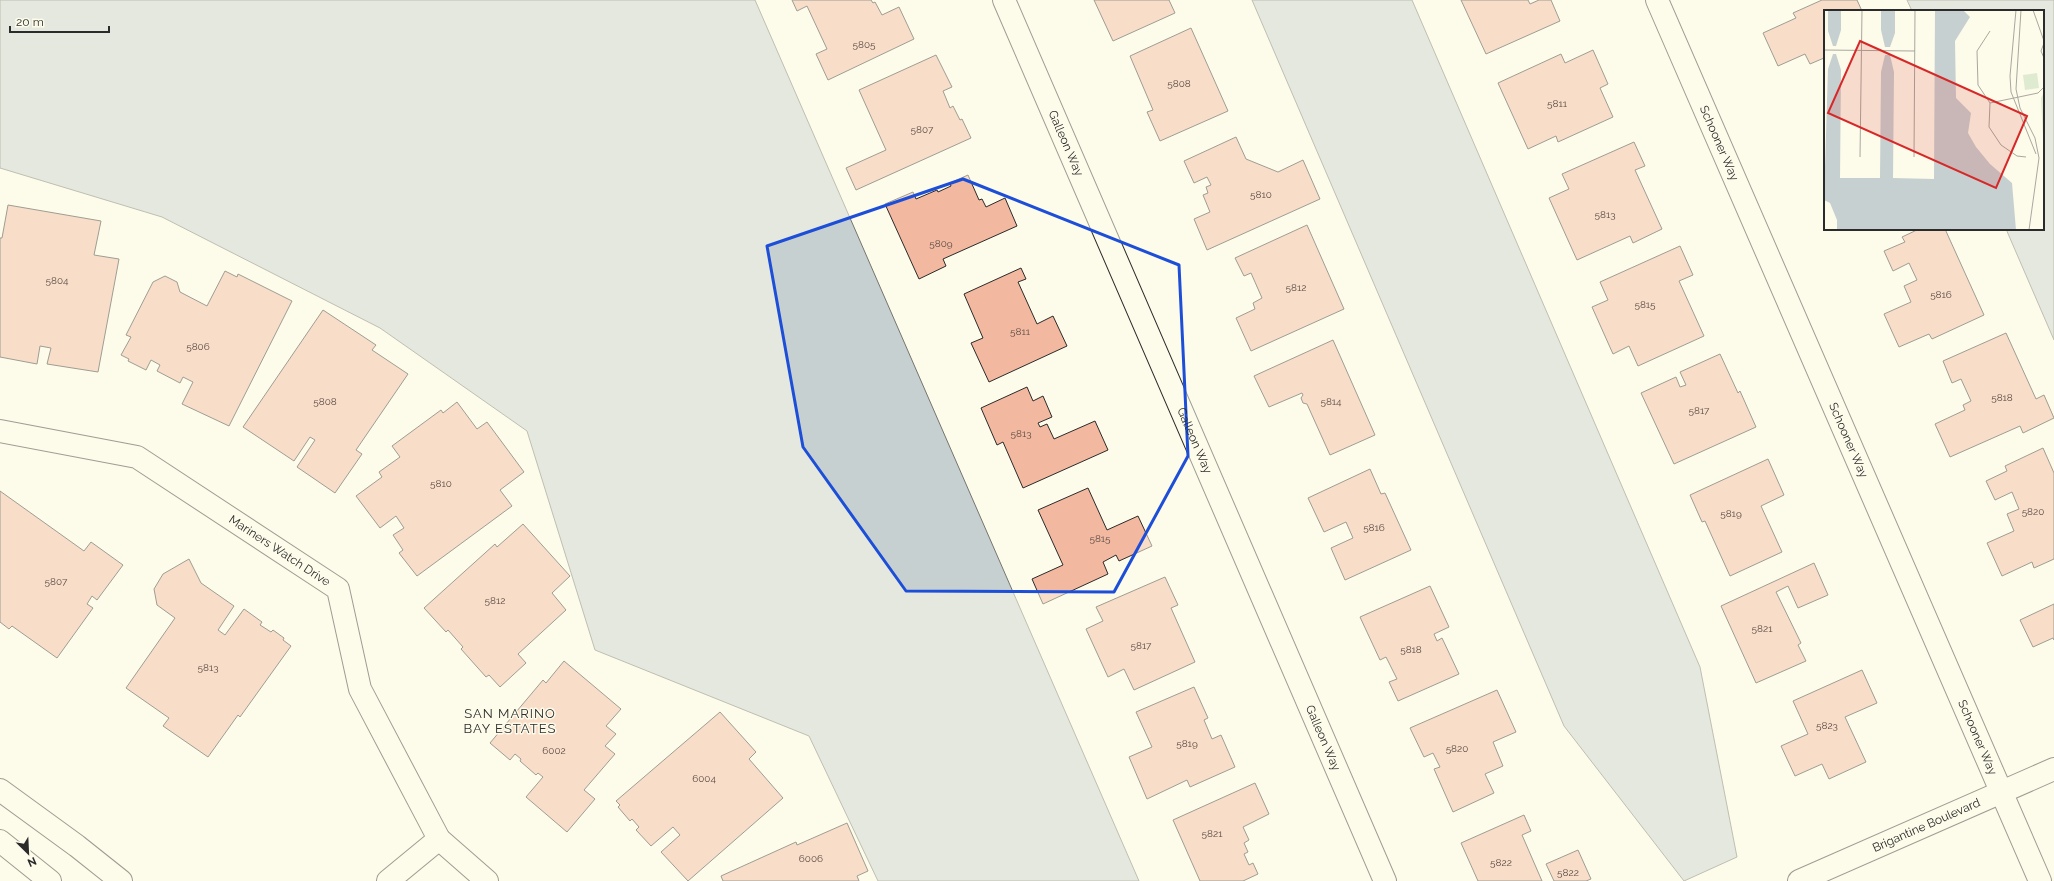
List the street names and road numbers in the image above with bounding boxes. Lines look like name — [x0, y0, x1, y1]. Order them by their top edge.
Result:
street label: Schooner Way — [1697, 103, 1742, 183]
street label: Galleon Way — [1046, 108, 1086, 179]
street label: Schooner Way — [1826, 400, 1871, 480]
street label: Galleon Way — [1174, 406, 1215, 476]
street label: Mariners Watch Drive — [226, 512, 333, 589]
street label: Schooner Way — [1955, 698, 2000, 778]
street label: Galleon Way — [1303, 703, 1344, 773]
street label: Brigantine Boulevard — [1870, 795, 1982, 855]

